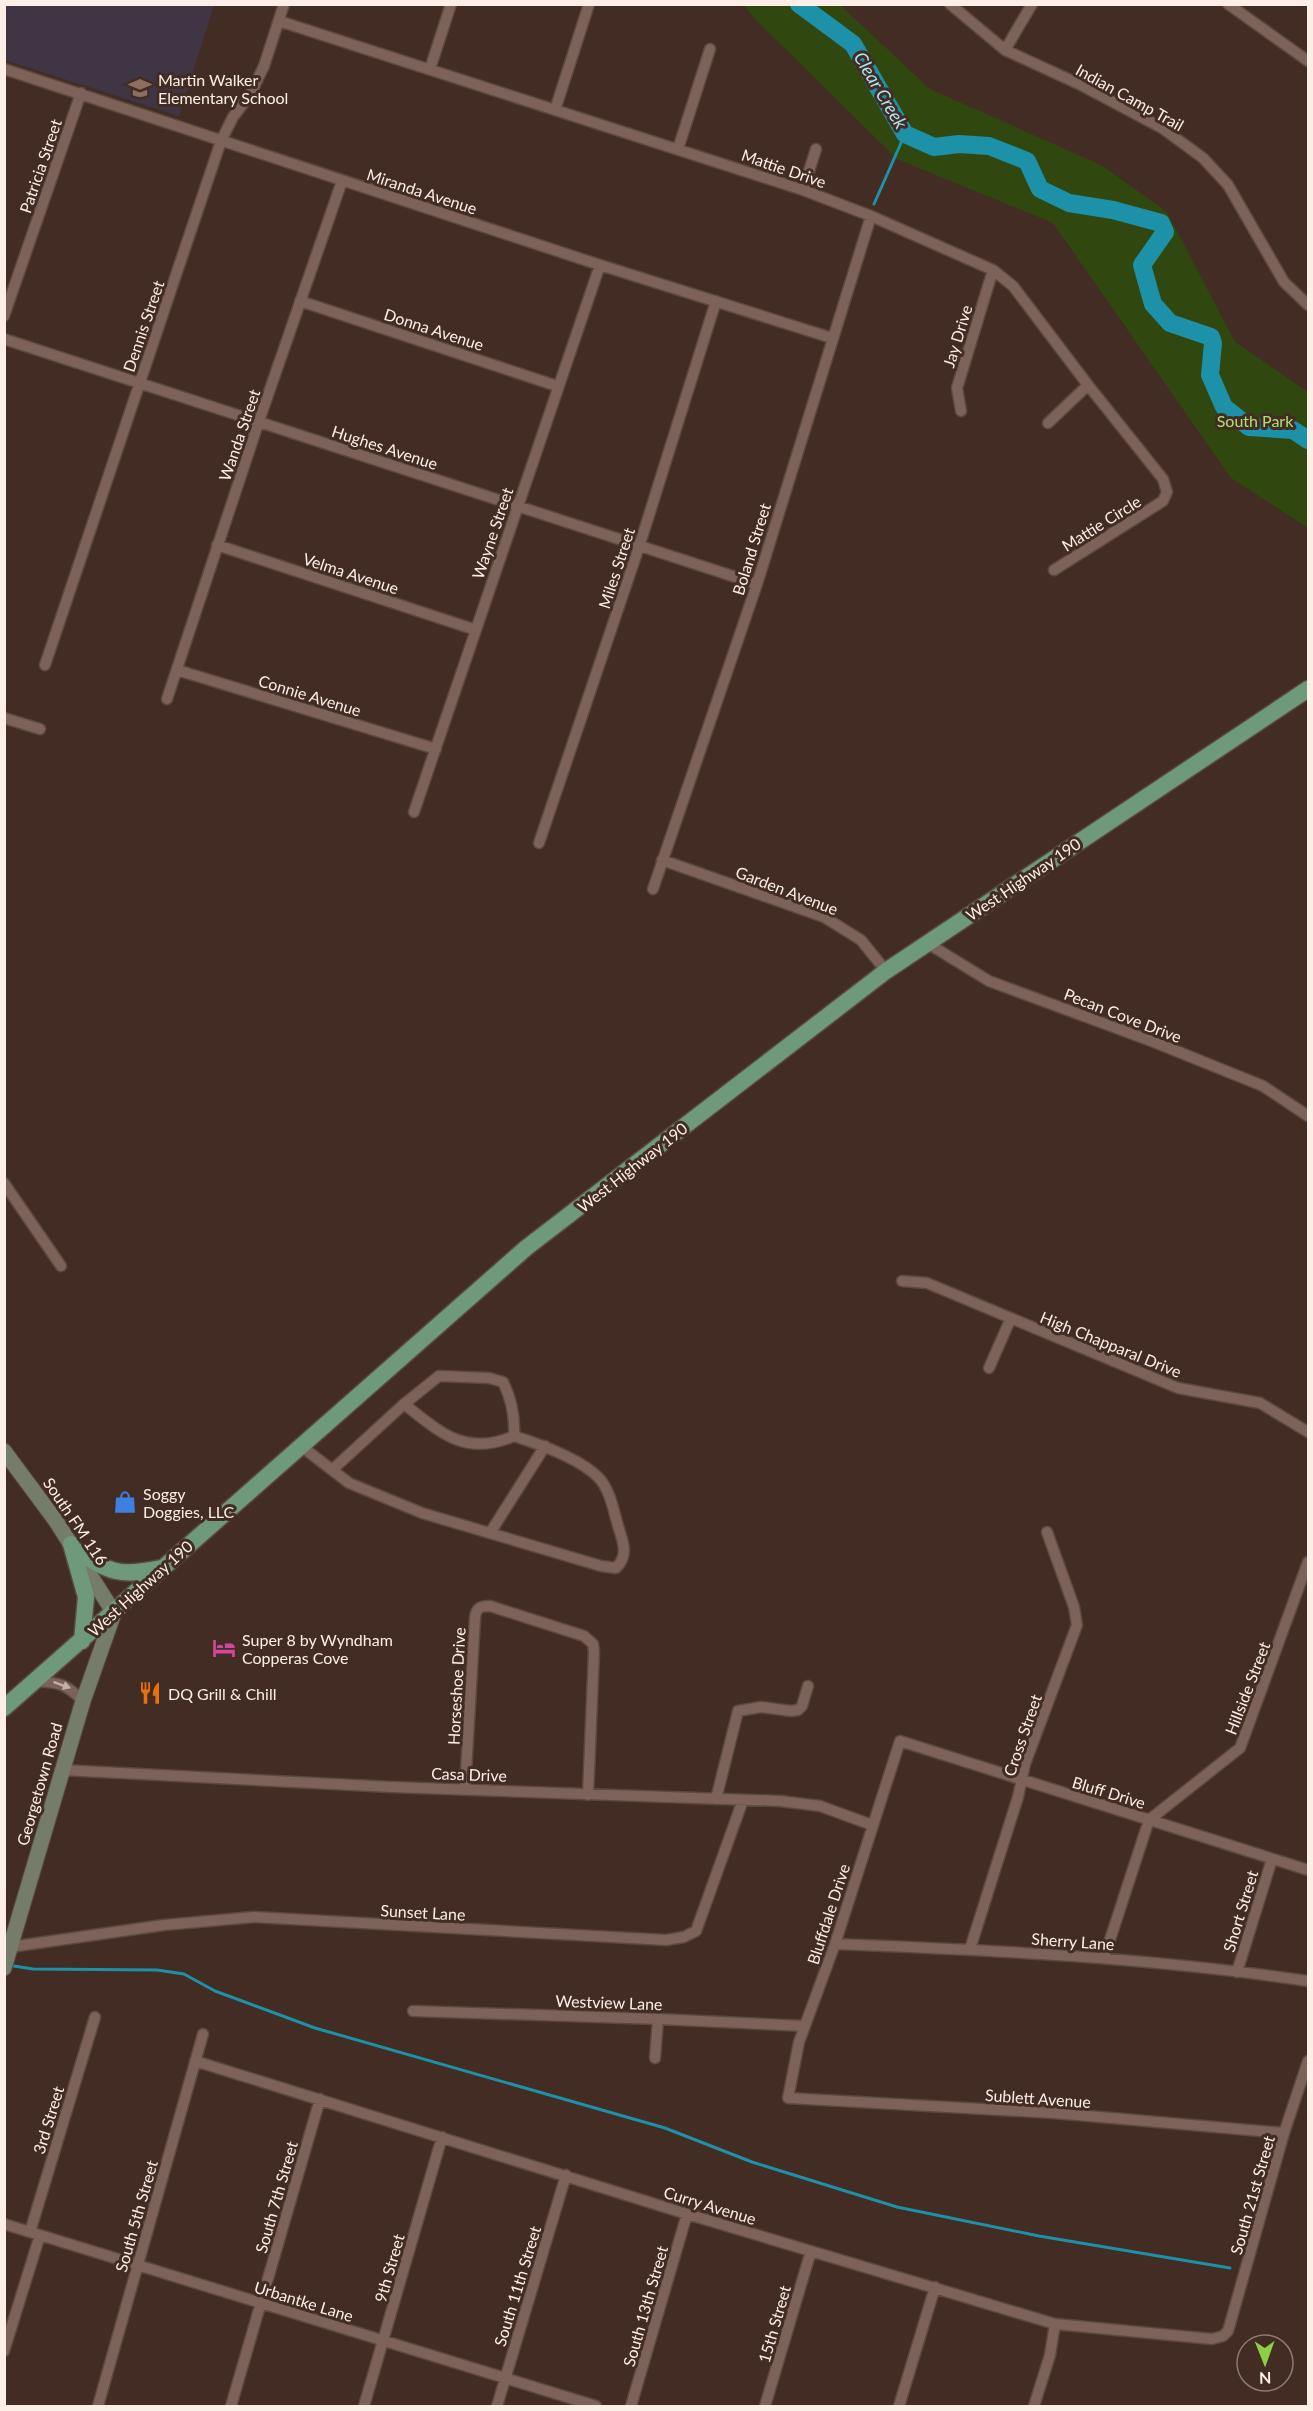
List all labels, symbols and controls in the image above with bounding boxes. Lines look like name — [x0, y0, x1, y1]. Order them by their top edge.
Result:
water label: Clear Creek — [849, 48, 913, 133]
street label: Indian Camp Trail — [1073, 60, 1187, 134]
place label: Martin Walker Elementary School — [158, 70, 288, 107]
school or university icon: Martin Walker Elementary School — [127, 75, 153, 101]
street label: Patricia Street — [15, 116, 65, 216]
street label: Mattie Drive — [739, 145, 829, 191]
street label: Miranda Avenue — [365, 164, 479, 218]
street label: Dennis Street — [118, 278, 168, 374]
street label: Jay Drive — [939, 302, 975, 370]
street label: Donna Avenue — [382, 304, 486, 354]
street label: Wanda Street — [214, 386, 264, 483]
park label: South Park — [1217, 411, 1294, 430]
street label: Hughes Avenue — [330, 421, 440, 473]
street label: Wayne Street — [468, 485, 517, 581]
street label: Mattie Circle — [1058, 491, 1144, 555]
street label: Boland Street — [728, 500, 774, 597]
street label: Miles Street — [594, 525, 638, 611]
street label: Velma Avenue — [301, 549, 401, 597]
street label: Connie Avenue — [256, 670, 364, 720]
street label: West Highway 190 — [962, 834, 1084, 924]
street label: Garden Avenue — [733, 862, 841, 918]
street label: Pecan Cove Drive — [1062, 984, 1184, 1046]
street label: West Highway 190 — [573, 1118, 691, 1216]
street label: High Chapparal Drive — [1038, 1307, 1184, 1381]
street label: South FM 116 — [40, 1474, 112, 1568]
place label: Soggy Doggies, LLC — [143, 1484, 235, 1521]
shop icon: Soggy Doggies, LLC — [112, 1489, 138, 1515]
street label: West Highway 190 — [84, 1536, 196, 1640]
street label: Horseshoe Drive — [443, 1627, 469, 1745]
place label: Super 8 by Wyndham Copperas Cove — [242, 1630, 393, 1667]
hotel icon: Super 8 by Wyndham Copperas Cove — [211, 1635, 237, 1661]
street label: Hillside Street — [1221, 1639, 1274, 1737]
restaurant icon: DQ Grill & Chill — [137, 1680, 163, 1706]
one-way arrow — [53, 1681, 71, 1691]
place label: DQ Grill & Chill — [168, 1684, 276, 1703]
street label: Cross Street — [999, 1691, 1045, 1778]
street label: Georgetown Road — [12, 1720, 66, 1848]
street label: Casa Drive — [431, 1763, 507, 1785]
street label: Bluff Drive — [1070, 1772, 1148, 1812]
street label: Bluffdale Drive — [803, 1861, 853, 1967]
street label: Short Street — [1219, 1868, 1261, 1954]
street label: Sunset Lane — [380, 1900, 466, 1924]
street label: Sherry Lane — [1031, 1929, 1115, 1953]
street label: Westview Lane — [555, 1991, 663, 2013]
street label: 3rd Street — [29, 2084, 67, 2156]
street label: Sublett Avenue — [984, 2085, 1092, 2111]
street label: South 21st Street — [1226, 2133, 1278, 2257]
street label: South 7th Street — [251, 2139, 301, 2255]
street label: South 5th Street — [111, 2158, 161, 2274]
street label: Curry Avenue — [662, 2182, 758, 2228]
street label: South 11th Street — [490, 2223, 544, 2348]
street label: 9th Street — [370, 2231, 408, 2304]
street label: South 13th Street — [619, 2243, 671, 2369]
street label: Urbantke Lane — [252, 2277, 356, 2325]
street label: 15th Street — [754, 2283, 794, 2365]
north arrow — [1235, 2333, 1295, 2393]
text: N — [1259, 2369, 1272, 2388]

